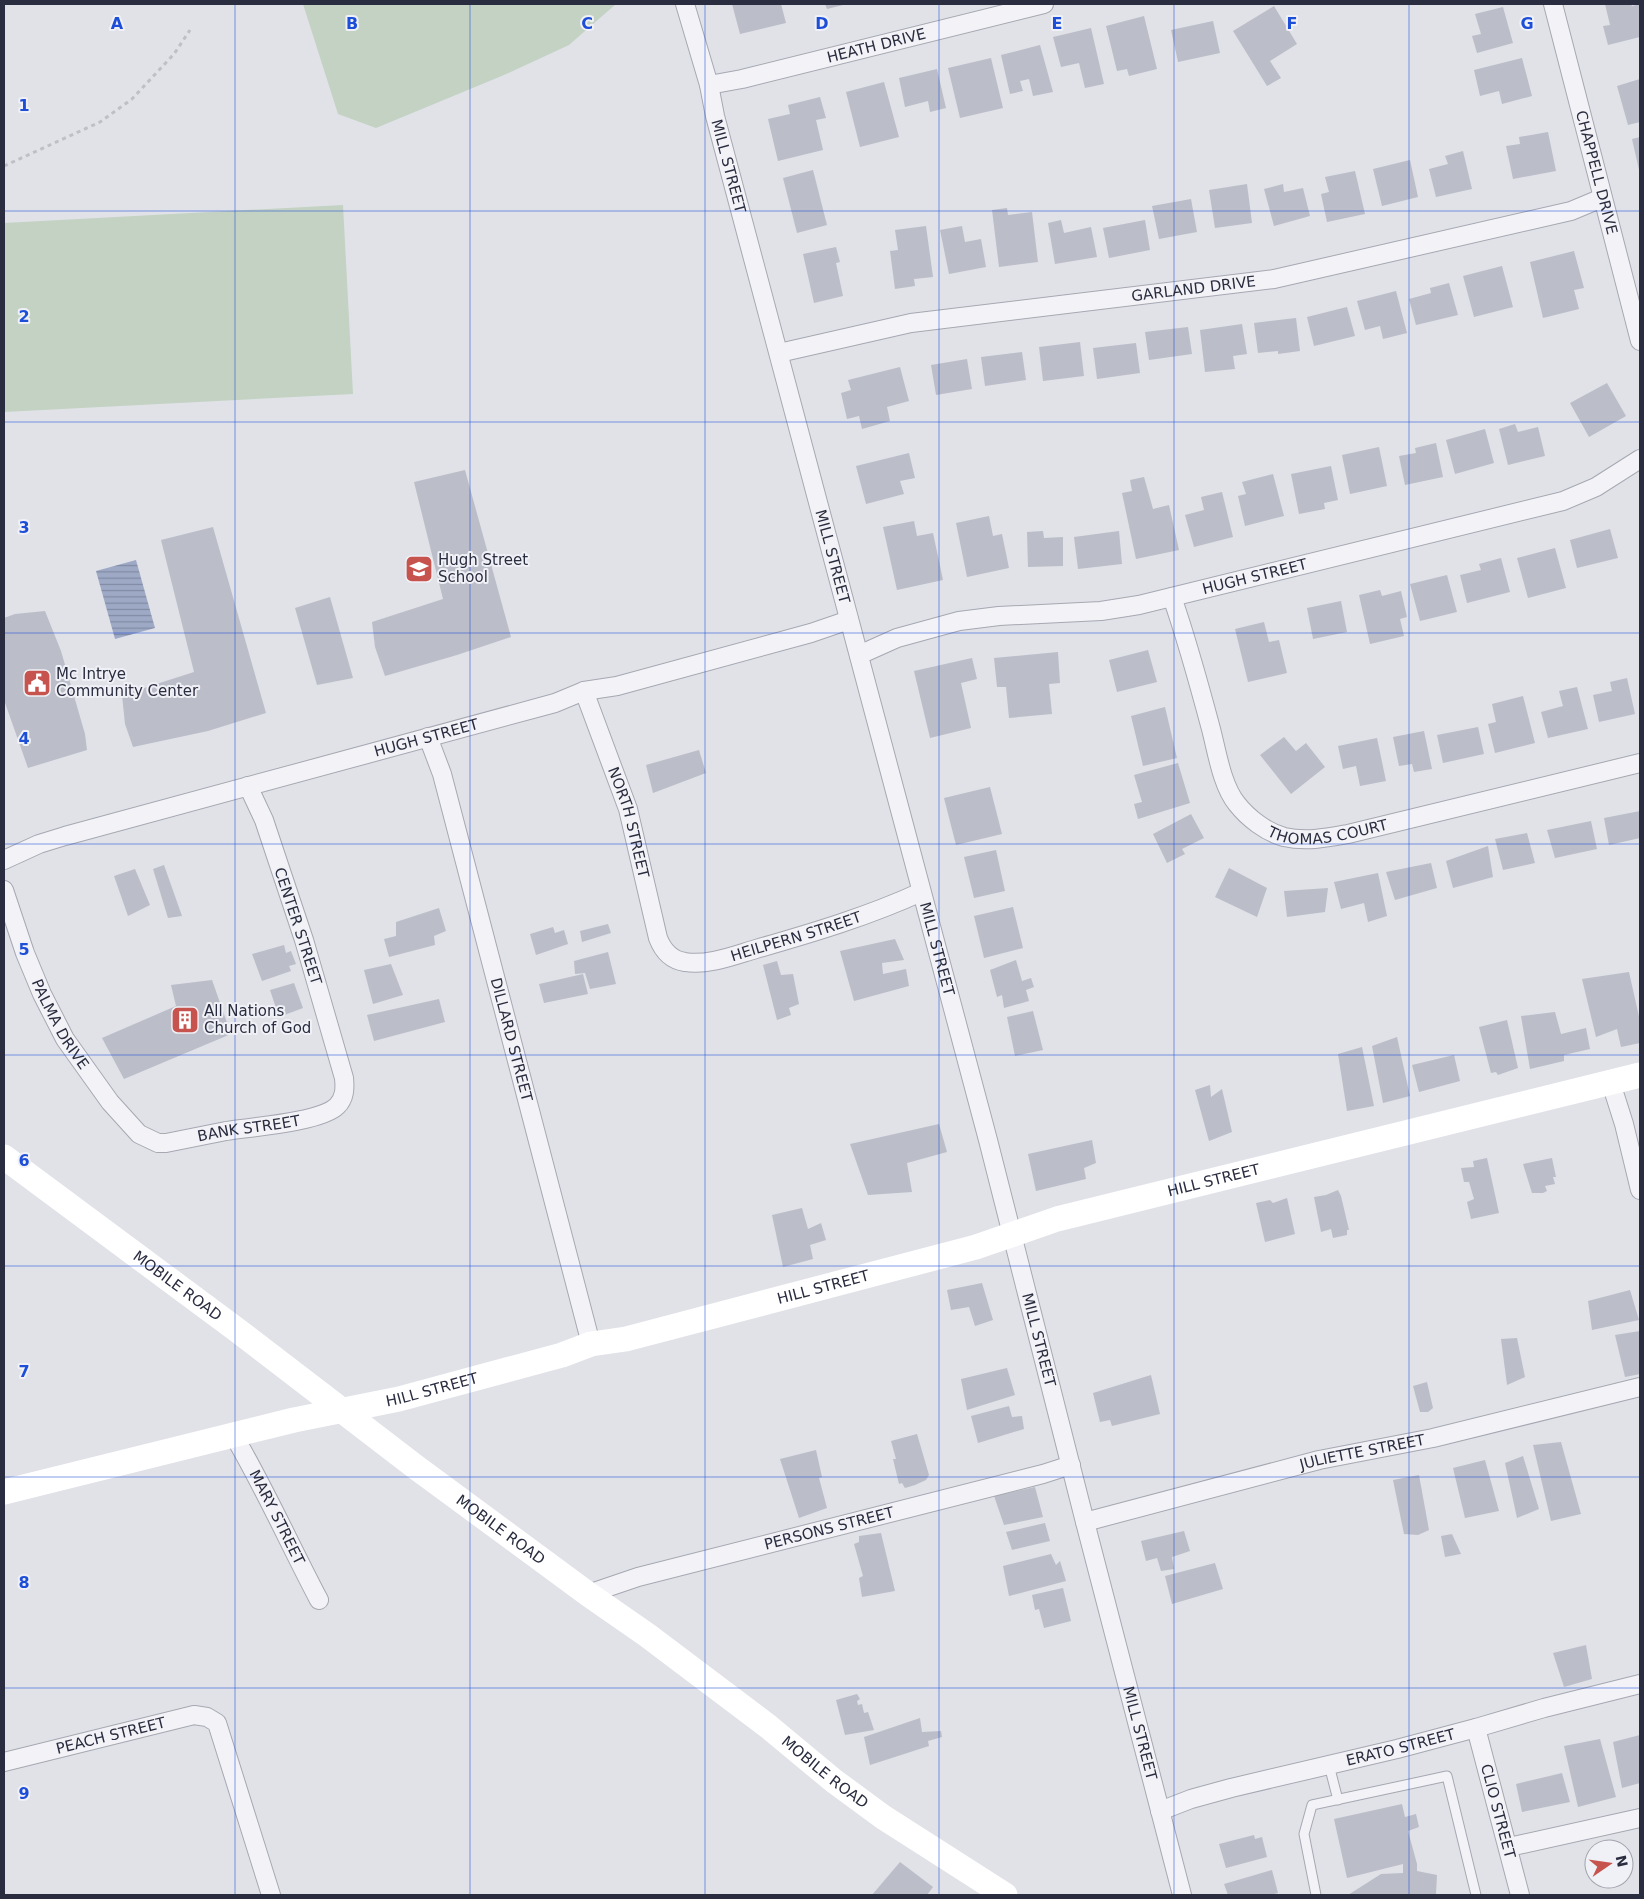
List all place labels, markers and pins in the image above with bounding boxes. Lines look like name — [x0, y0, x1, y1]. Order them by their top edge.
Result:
place label: Hugh Street School — [438, 551, 528, 586]
school or university icon: Hugh Street School — [404, 554, 434, 584]
place label: Mc Intrye Community Center — [56, 665, 199, 700]
public building icon: Mc Intrye Community Center — [22, 668, 52, 698]
place label: All Nations Church of God — [204, 1002, 311, 1037]
building icon: All Nations Church of God — [170, 1005, 200, 1035]

